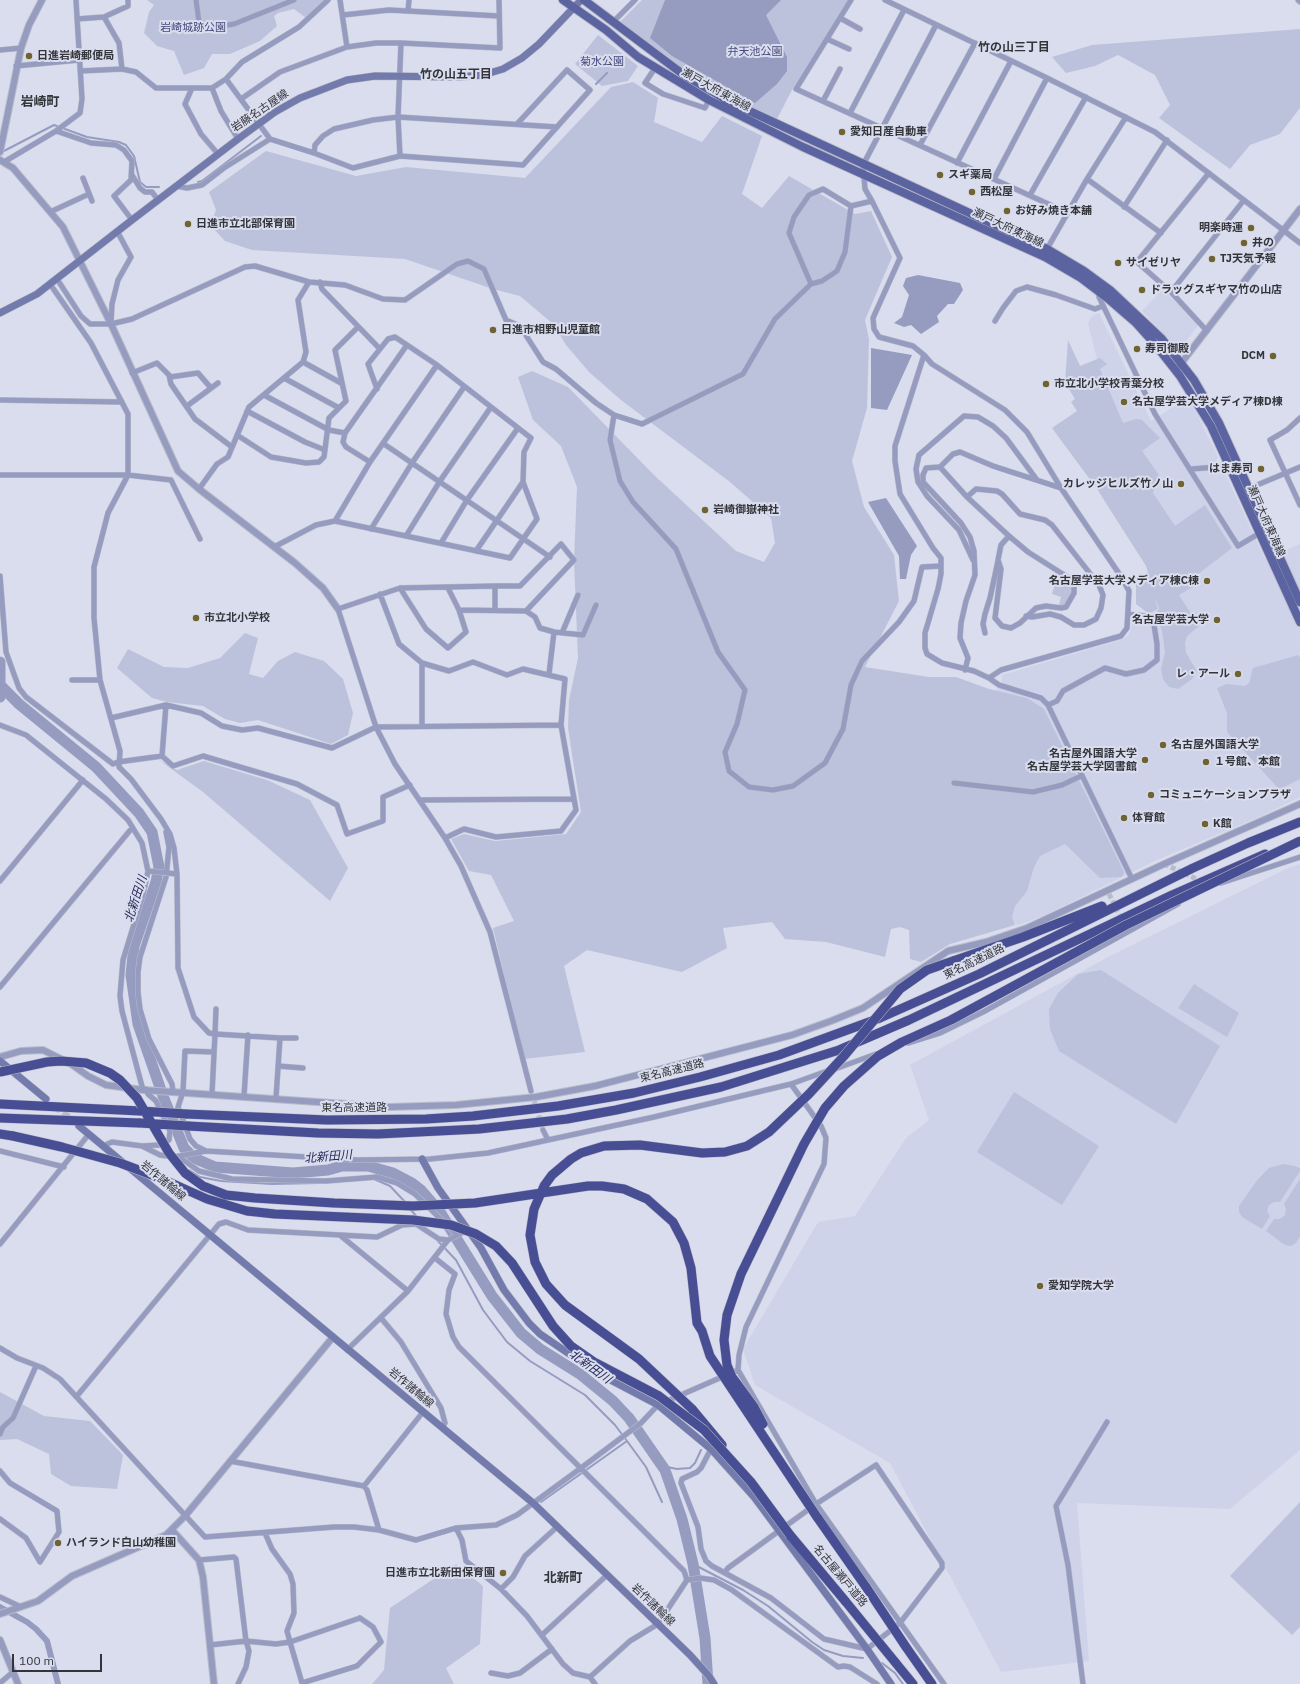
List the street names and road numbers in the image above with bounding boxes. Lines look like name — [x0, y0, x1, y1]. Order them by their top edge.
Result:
street label: 瀬戸大府東海線 — [679, 66, 753, 114]
street label: 岩藤名古屋線 — [229, 87, 291, 135]
street label: 瀬戸大府東海線 — [970, 206, 1046, 250]
street label: 瀬戸大府東海線 — [1244, 483, 1288, 559]
street label: 東名高速道路 — [941, 942, 1007, 982]
street label: 東名高速道路 — [638, 1057, 706, 1085]
street label: 東名高速道路 — [321, 1101, 387, 1115]
street label: 岩作諸輪線 — [138, 1158, 188, 1204]
street label: 岩作諸輪線 — [386, 1365, 436, 1411]
street label: 名古屋瀬戸道路 — [810, 1542, 870, 1610]
street label: 岩作諸輪線 — [629, 1581, 677, 1629]

